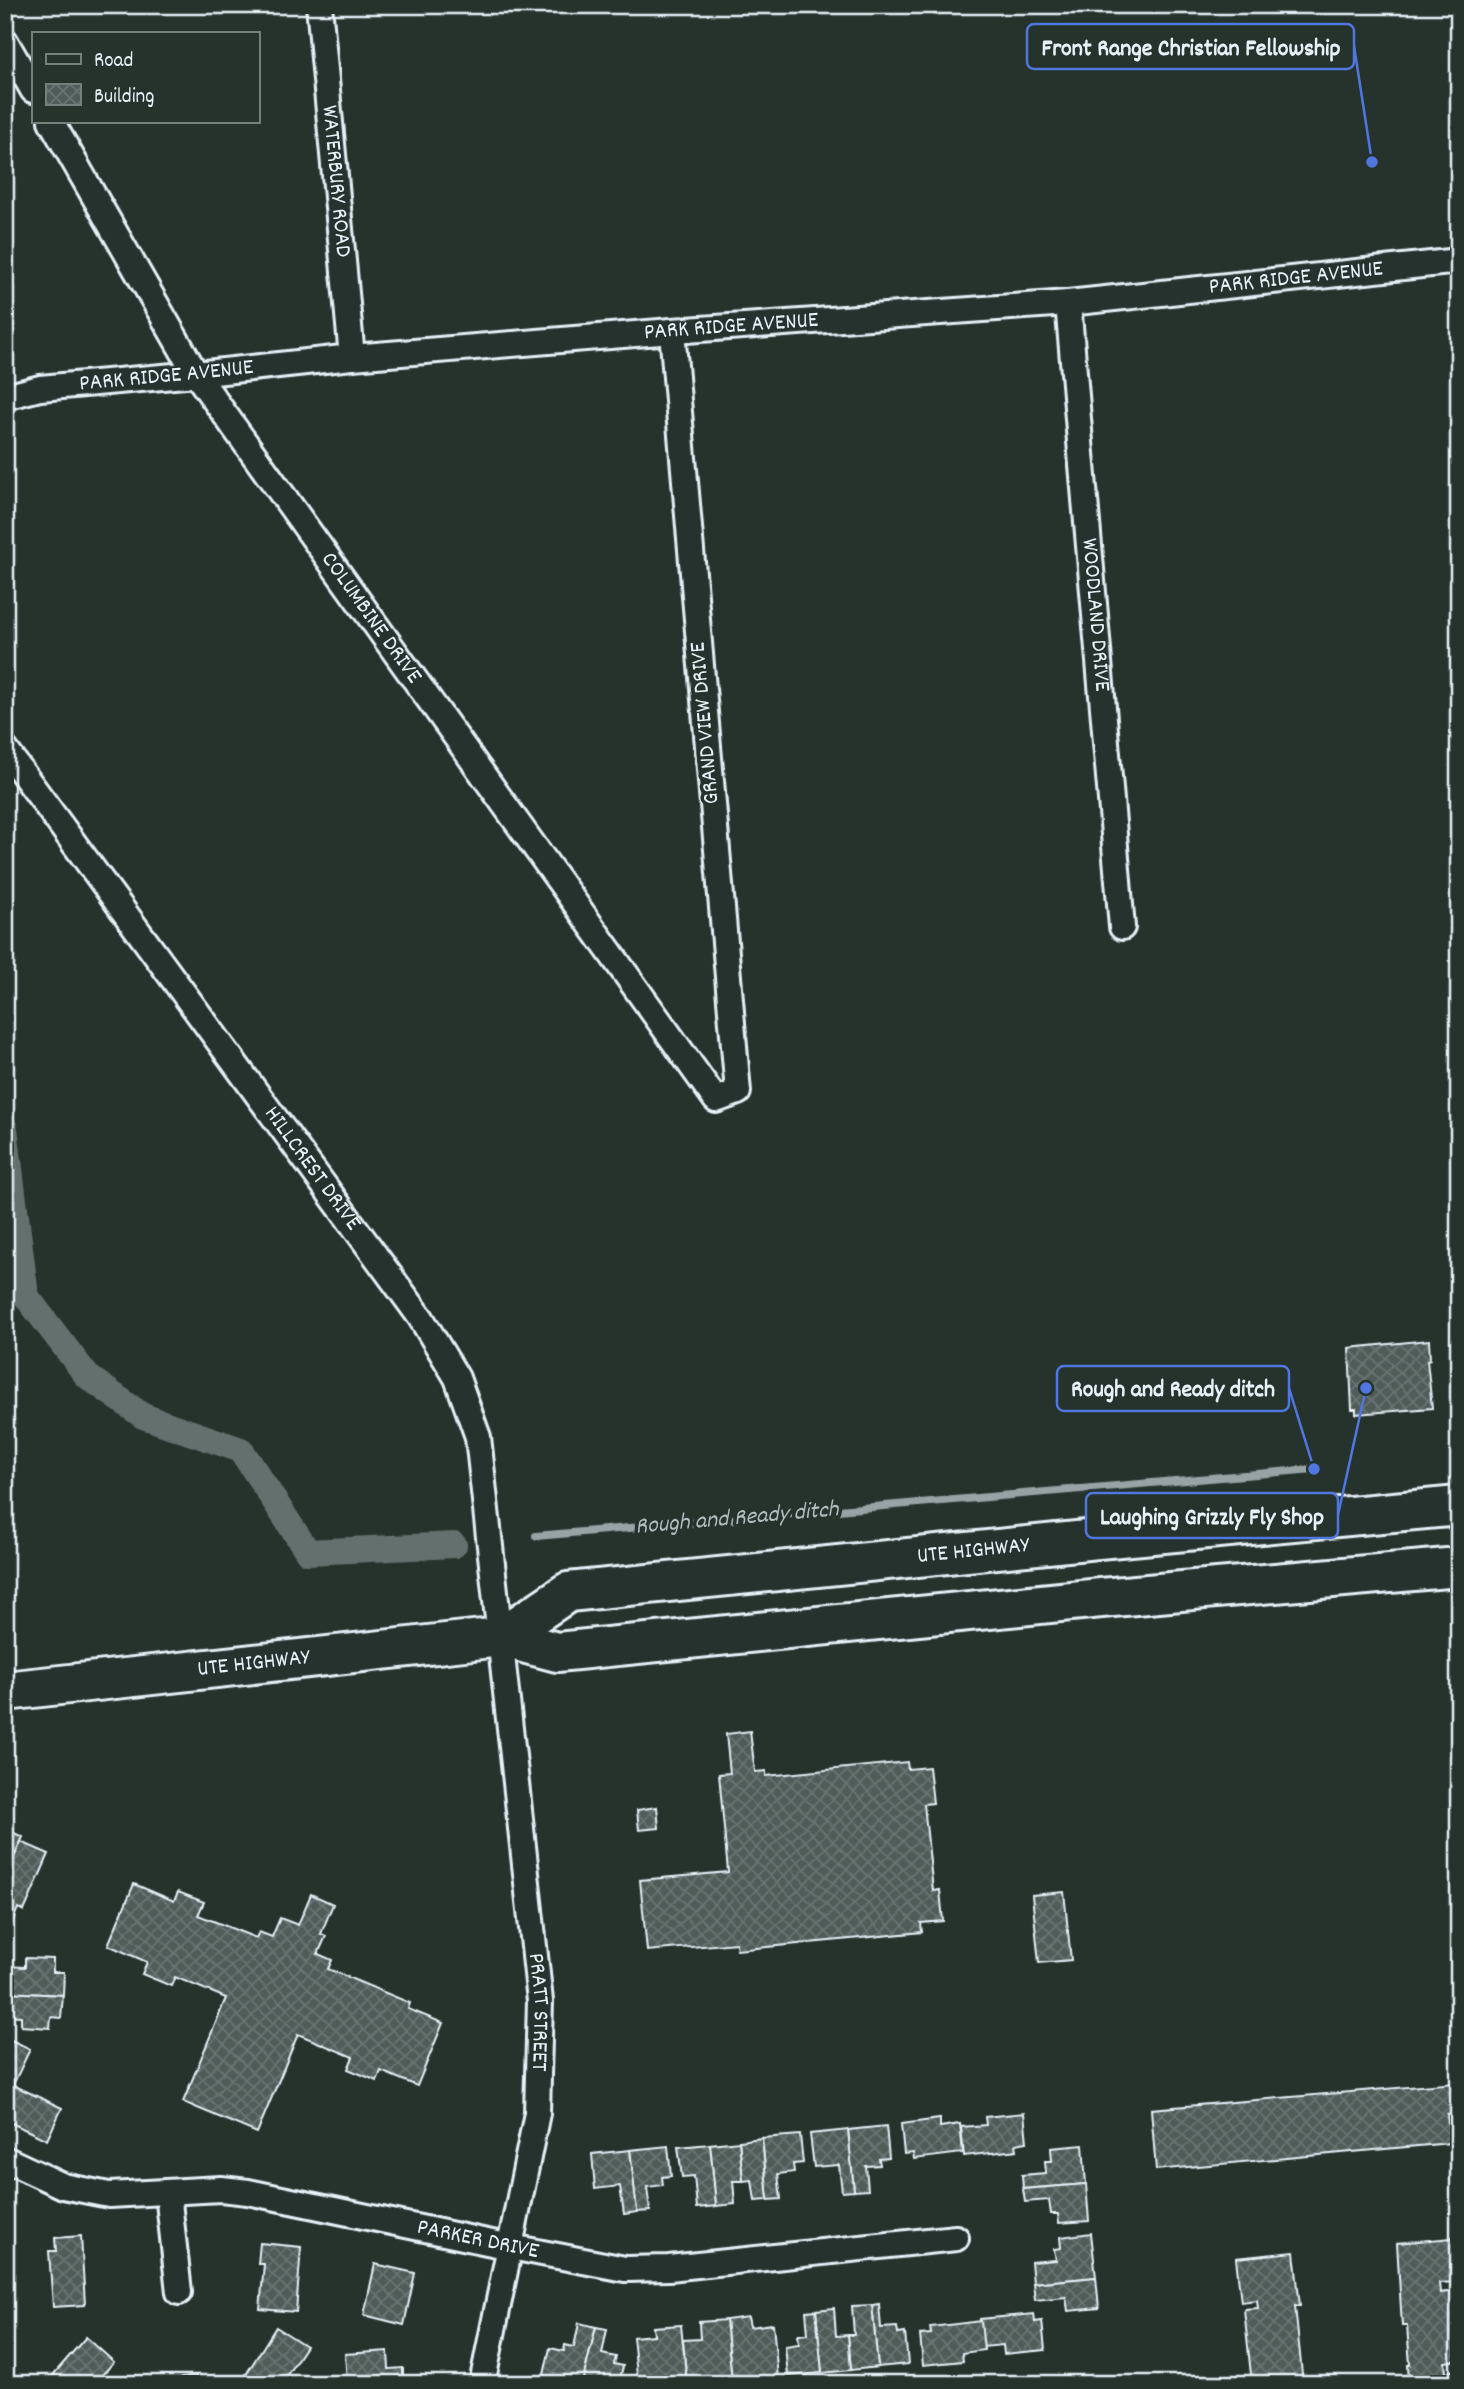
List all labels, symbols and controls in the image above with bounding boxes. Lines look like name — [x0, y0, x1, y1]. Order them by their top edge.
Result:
callout: Front Range Christian Fellowship — [1027, 24, 1354, 69]
legend — [32, 32, 259, 122]
text: Front Range Christian Fellowship — [1041, 33, 1341, 67]
text: Road — [94, 47, 133, 77]
text: Building — [94, 83, 154, 113]
street label: WATERBURY ROAD — [312, 104, 359, 259]
street label: PARK RIDGE AVENUE — [1207, 253, 1385, 304]
street label: PARK RIDGE AVENUE — [643, 304, 820, 350]
street label: PARK RIDGE AVENUE — [78, 351, 256, 401]
street label: WOODLAND DRIVE — [1072, 537, 1118, 693]
street label: COLUMBINE DRIVE — [312, 545, 430, 691]
street label: GRAND VIEW DRIVE — [682, 640, 730, 805]
street label: HILLCREST DRIVE — [255, 1100, 369, 1238]
callout: Rough and Ready ditch — [1057, 1366, 1289, 1411]
text: Rough and Ready ditch — [1071, 1374, 1275, 1408]
water label: Rough and Ready ditch — [634, 1493, 841, 1545]
callout: Laughing Grizzly Fly Shop — [1086, 1493, 1338, 1538]
text: Laughing Grizzly Fly Shop — [1100, 1502, 1324, 1536]
street label: UTE HIGHWAY — [916, 1529, 1031, 1573]
street label: UTE HIGHWAY — [196, 1641, 312, 1686]
street label: PRATT STREET — [518, 1951, 557, 2072]
street label: PARKER DRIVE — [414, 2211, 542, 2269]

